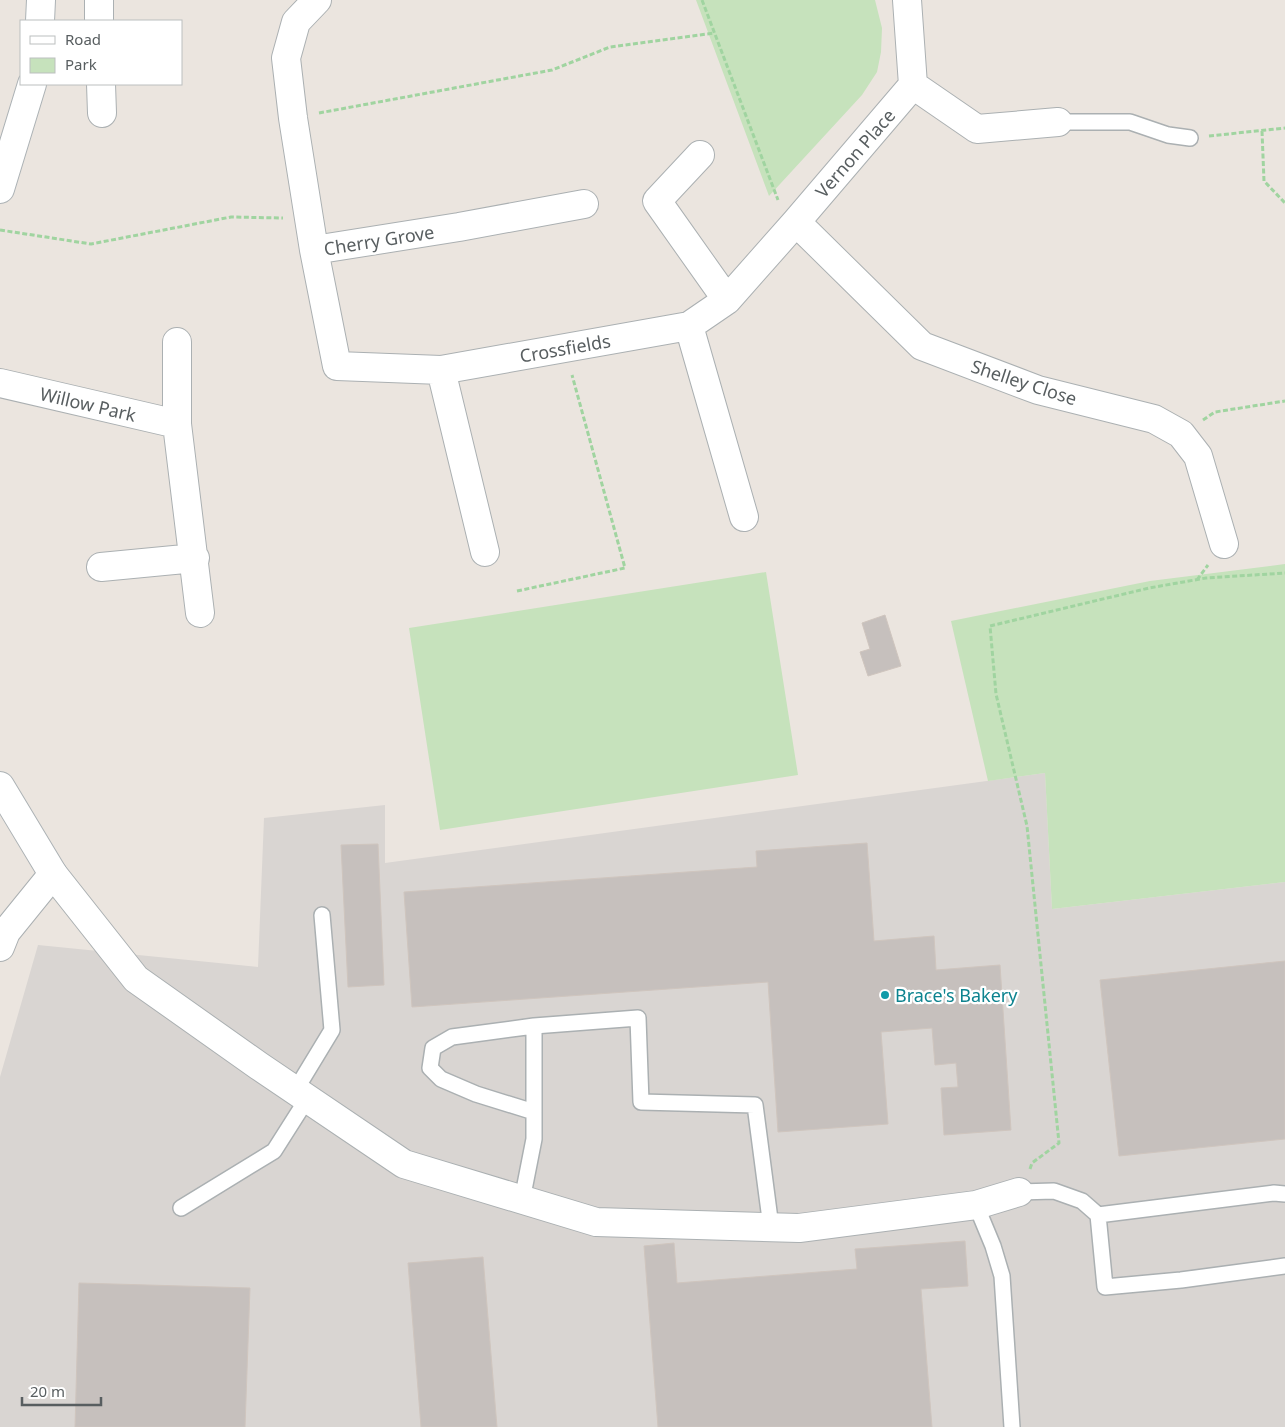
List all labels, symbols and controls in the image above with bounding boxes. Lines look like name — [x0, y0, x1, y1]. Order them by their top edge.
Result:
legend — [20, 20, 182, 85]
text: Road — [65, 29, 101, 49]
text: Park — [65, 54, 97, 74]
street label: Vernon Place — [810, 104, 900, 202]
street label: Cherry Grove — [322, 219, 436, 261]
street label: Crossfields — [518, 328, 612, 368]
street label: Shelley Close — [968, 354, 1080, 410]
street label: Willow Park — [38, 381, 139, 427]
place label: Brace's Bakery — [895, 983, 1018, 1007]
marker: Brace's Bakery — [879, 989, 891, 1001]
scale bar — [22, 1374, 101, 1406]
text: 20 m — [30, 1381, 65, 1401]

